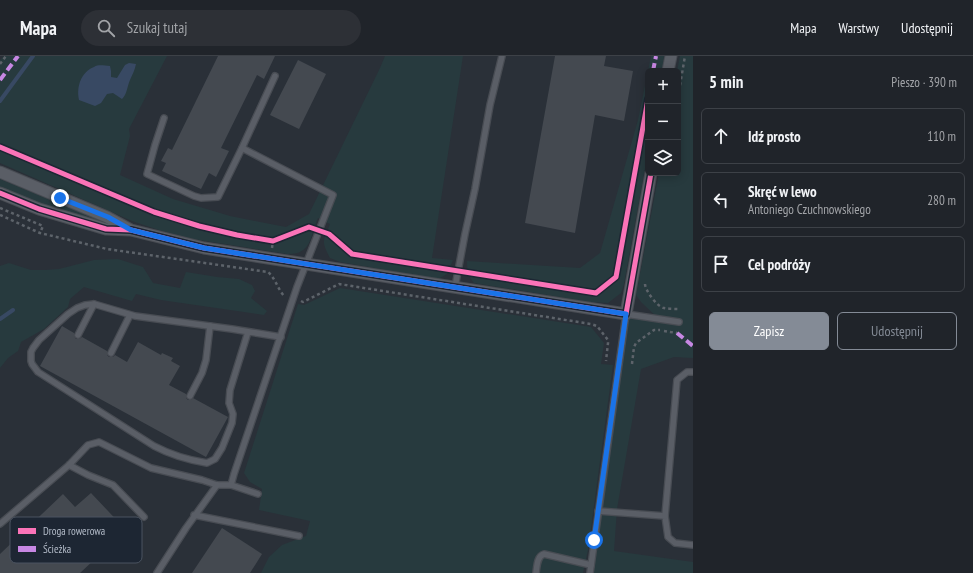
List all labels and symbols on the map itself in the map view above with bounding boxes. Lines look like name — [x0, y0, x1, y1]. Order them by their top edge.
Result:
route end — [51, 189, 69, 207]
legend — [10, 517, 142, 563]
text: Droga rowerowa — [43, 524, 105, 538]
route start — [585, 531, 603, 549]
text: Ścieżka — [43, 542, 71, 556]

